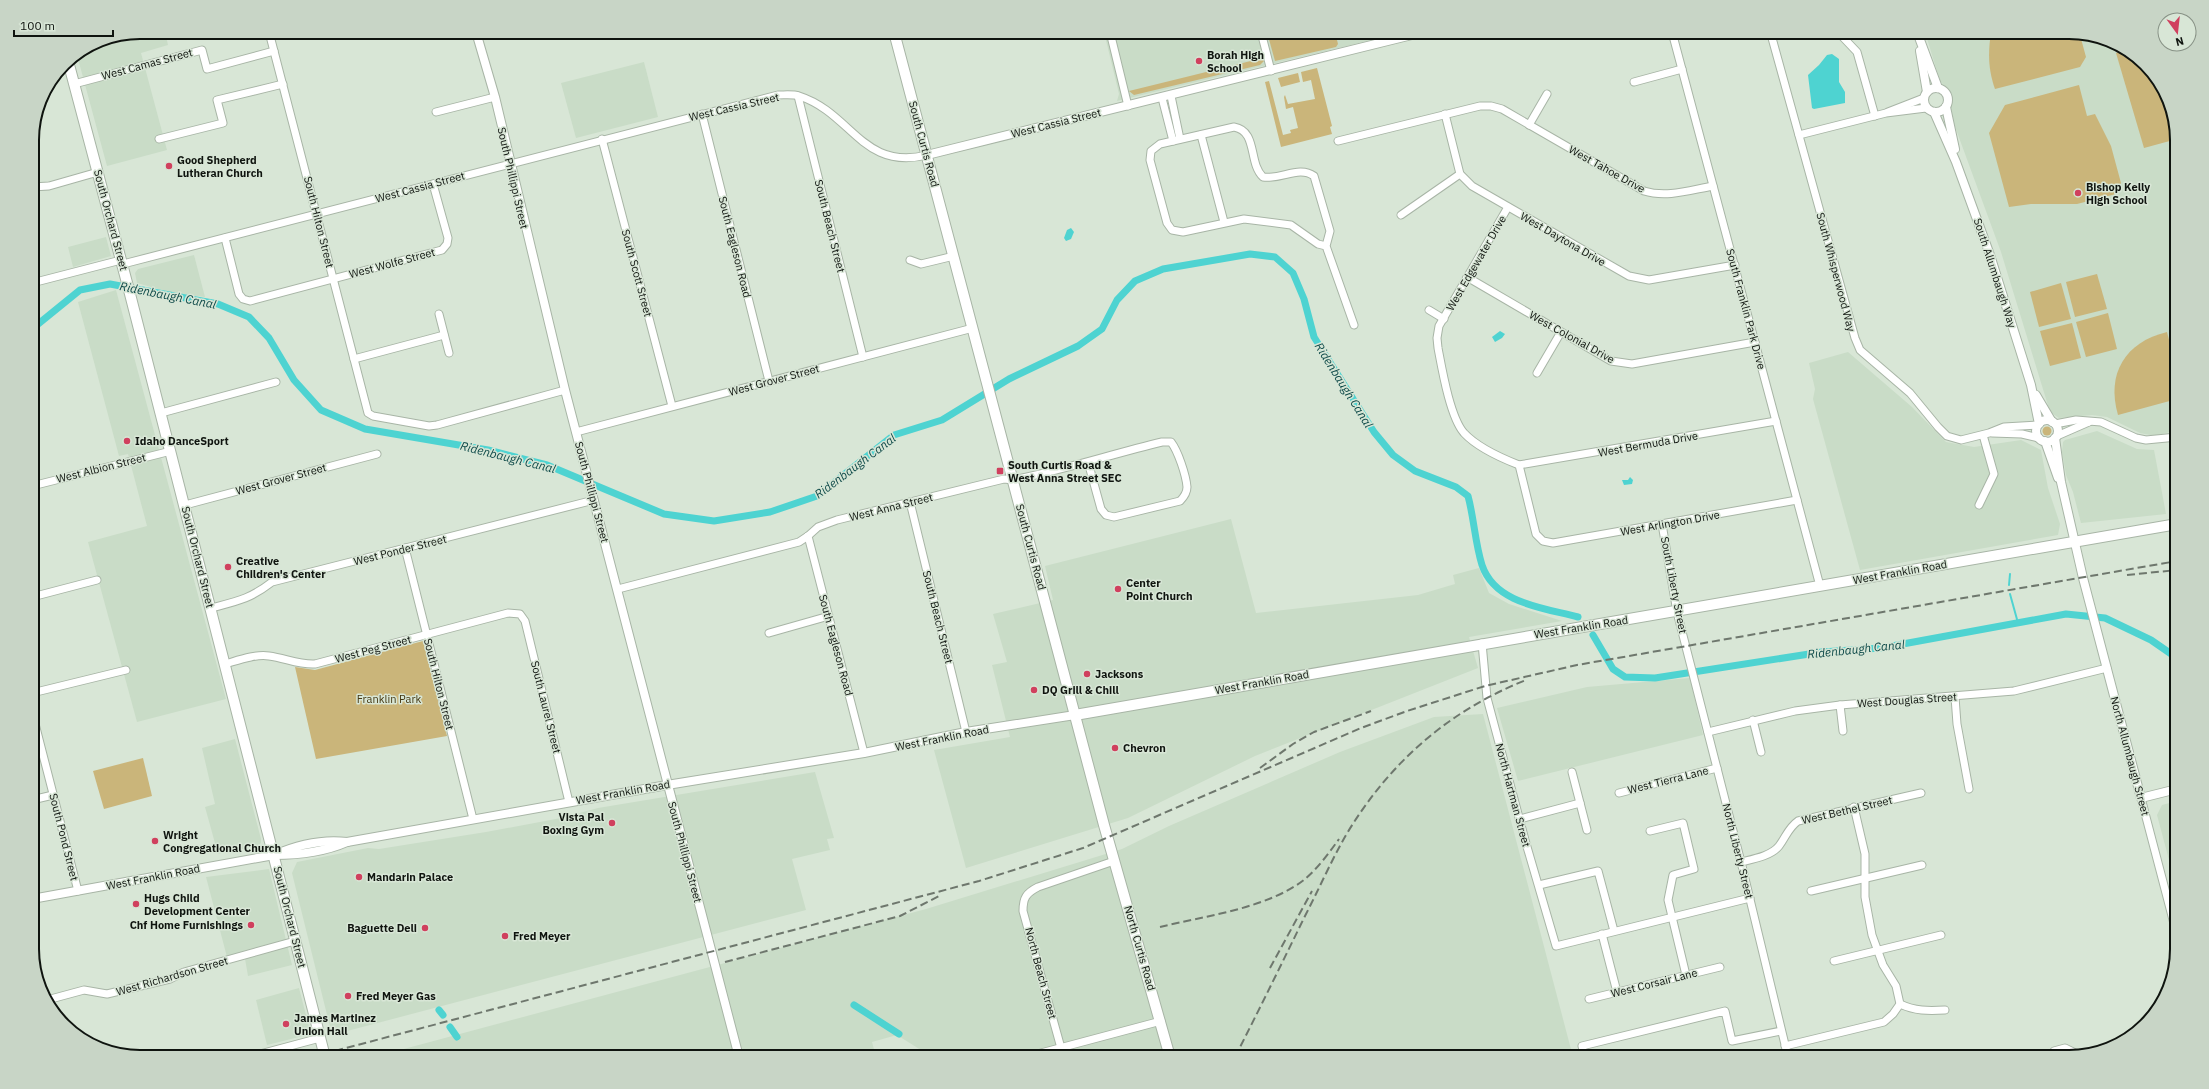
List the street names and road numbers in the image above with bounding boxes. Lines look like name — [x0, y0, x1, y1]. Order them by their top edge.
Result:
street label: West Camas Street — [100, 45, 194, 83]
street label: West Cassia Street — [688, 90, 781, 124]
street label: South Curtis Road — [906, 99, 942, 189]
street label: West Cassia Street — [1010, 105, 1103, 141]
street label: South Phillippi Street — [494, 126, 532, 230]
street label: West Tahoe Drive — [1566, 142, 1648, 196]
street label: South Orchard Street — [91, 168, 131, 272]
street label: West Cassia Street — [374, 168, 466, 206]
street label: South Hilton Street — [301, 175, 337, 269]
street label: South Beach Street — [812, 178, 848, 274]
street label: South Eagleson Road — [716, 195, 754, 299]
street label: West Daytona Drive — [1518, 209, 1608, 269]
street label: South Whisperwood Way — [1813, 211, 1859, 334]
street label: West Edgewater Drive — [1443, 213, 1509, 313]
street label: South Allumbaugh Way — [1971, 216, 2020, 330]
street label: South Scott Street — [619, 228, 655, 318]
street label: West Wolfe Street — [347, 245, 437, 281]
street label: South Franklin Park Drive — [1723, 247, 1769, 371]
street label: West Colonial Drive — [1527, 308, 1617, 366]
street label: West Grover Street — [727, 361, 821, 399]
street label: West Bermuda Drive — [1597, 428, 1699, 460]
street label: South Phillippi Street — [572, 440, 612, 544]
street label: West Albion Street — [55, 450, 147, 486]
street label: West Grover Street — [234, 460, 328, 498]
street label: West Anna Street — [848, 490, 934, 524]
street label: South Curtis Road — [1013, 502, 1049, 592]
street label: South Orchard Street — [179, 505, 217, 609]
street label: West Arlington Drive — [1619, 507, 1721, 539]
street label: West Ponder Street — [352, 532, 448, 568]
street label: South Liberty Street — [1658, 535, 1690, 635]
street label: West Franklin Road — [1852, 557, 1948, 587]
street label: South Beach Street — [920, 569, 956, 665]
street label: South Eagleson Road — [816, 593, 856, 697]
street label: West Franklin Road — [1533, 613, 1629, 641]
street label: West Peg Street — [333, 632, 413, 666]
street label: South Hilton Street — [421, 637, 457, 731]
street label: South Laurel Street — [528, 659, 564, 755]
street label: West Franklin Road — [1214, 667, 1310, 697]
street label: West Douglas Street — [1857, 690, 1957, 710]
street label: North Allumbaugh Street — [2107, 695, 2153, 817]
street label: West Franklin Road — [894, 722, 990, 754]
street label: North Hartman Street — [1492, 742, 1534, 849]
street label: West Tierra Lane — [1626, 763, 1710, 797]
street label: West Franklin Road — [575, 777, 671, 807]
street label: South Pond Street — [46, 792, 82, 882]
street label: West Bethel Street — [1800, 793, 1894, 827]
street label: South Phillippi Street — [665, 800, 705, 904]
street label: North Liberty Street — [1719, 802, 1757, 900]
street label: West Franklin Road — [105, 861, 201, 893]
street label: South Orchard Street — [271, 865, 309, 969]
street label: North Curtis Road — [1121, 904, 1159, 992]
street label: North Beach Street — [1022, 926, 1060, 1021]
street label: West Richardson Street — [114, 953, 230, 999]
street label: West Corsair Lane — [1609, 965, 1699, 1001]

